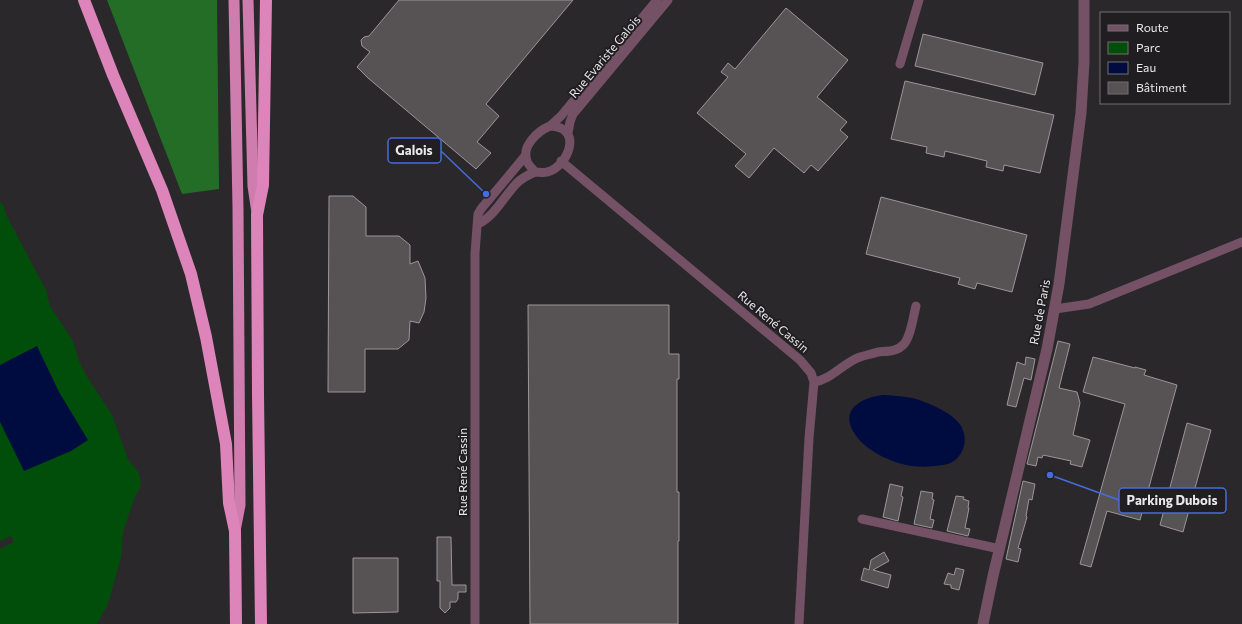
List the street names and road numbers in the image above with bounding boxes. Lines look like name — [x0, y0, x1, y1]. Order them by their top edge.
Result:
street label: Rue Evariste Galois — [566, 12, 643, 100]
street label: Rue de Paris — [1026, 278, 1052, 346]
street label: Rue René Cassin — [735, 288, 812, 355]
street label: Rue René Cassin — [455, 428, 469, 516]

